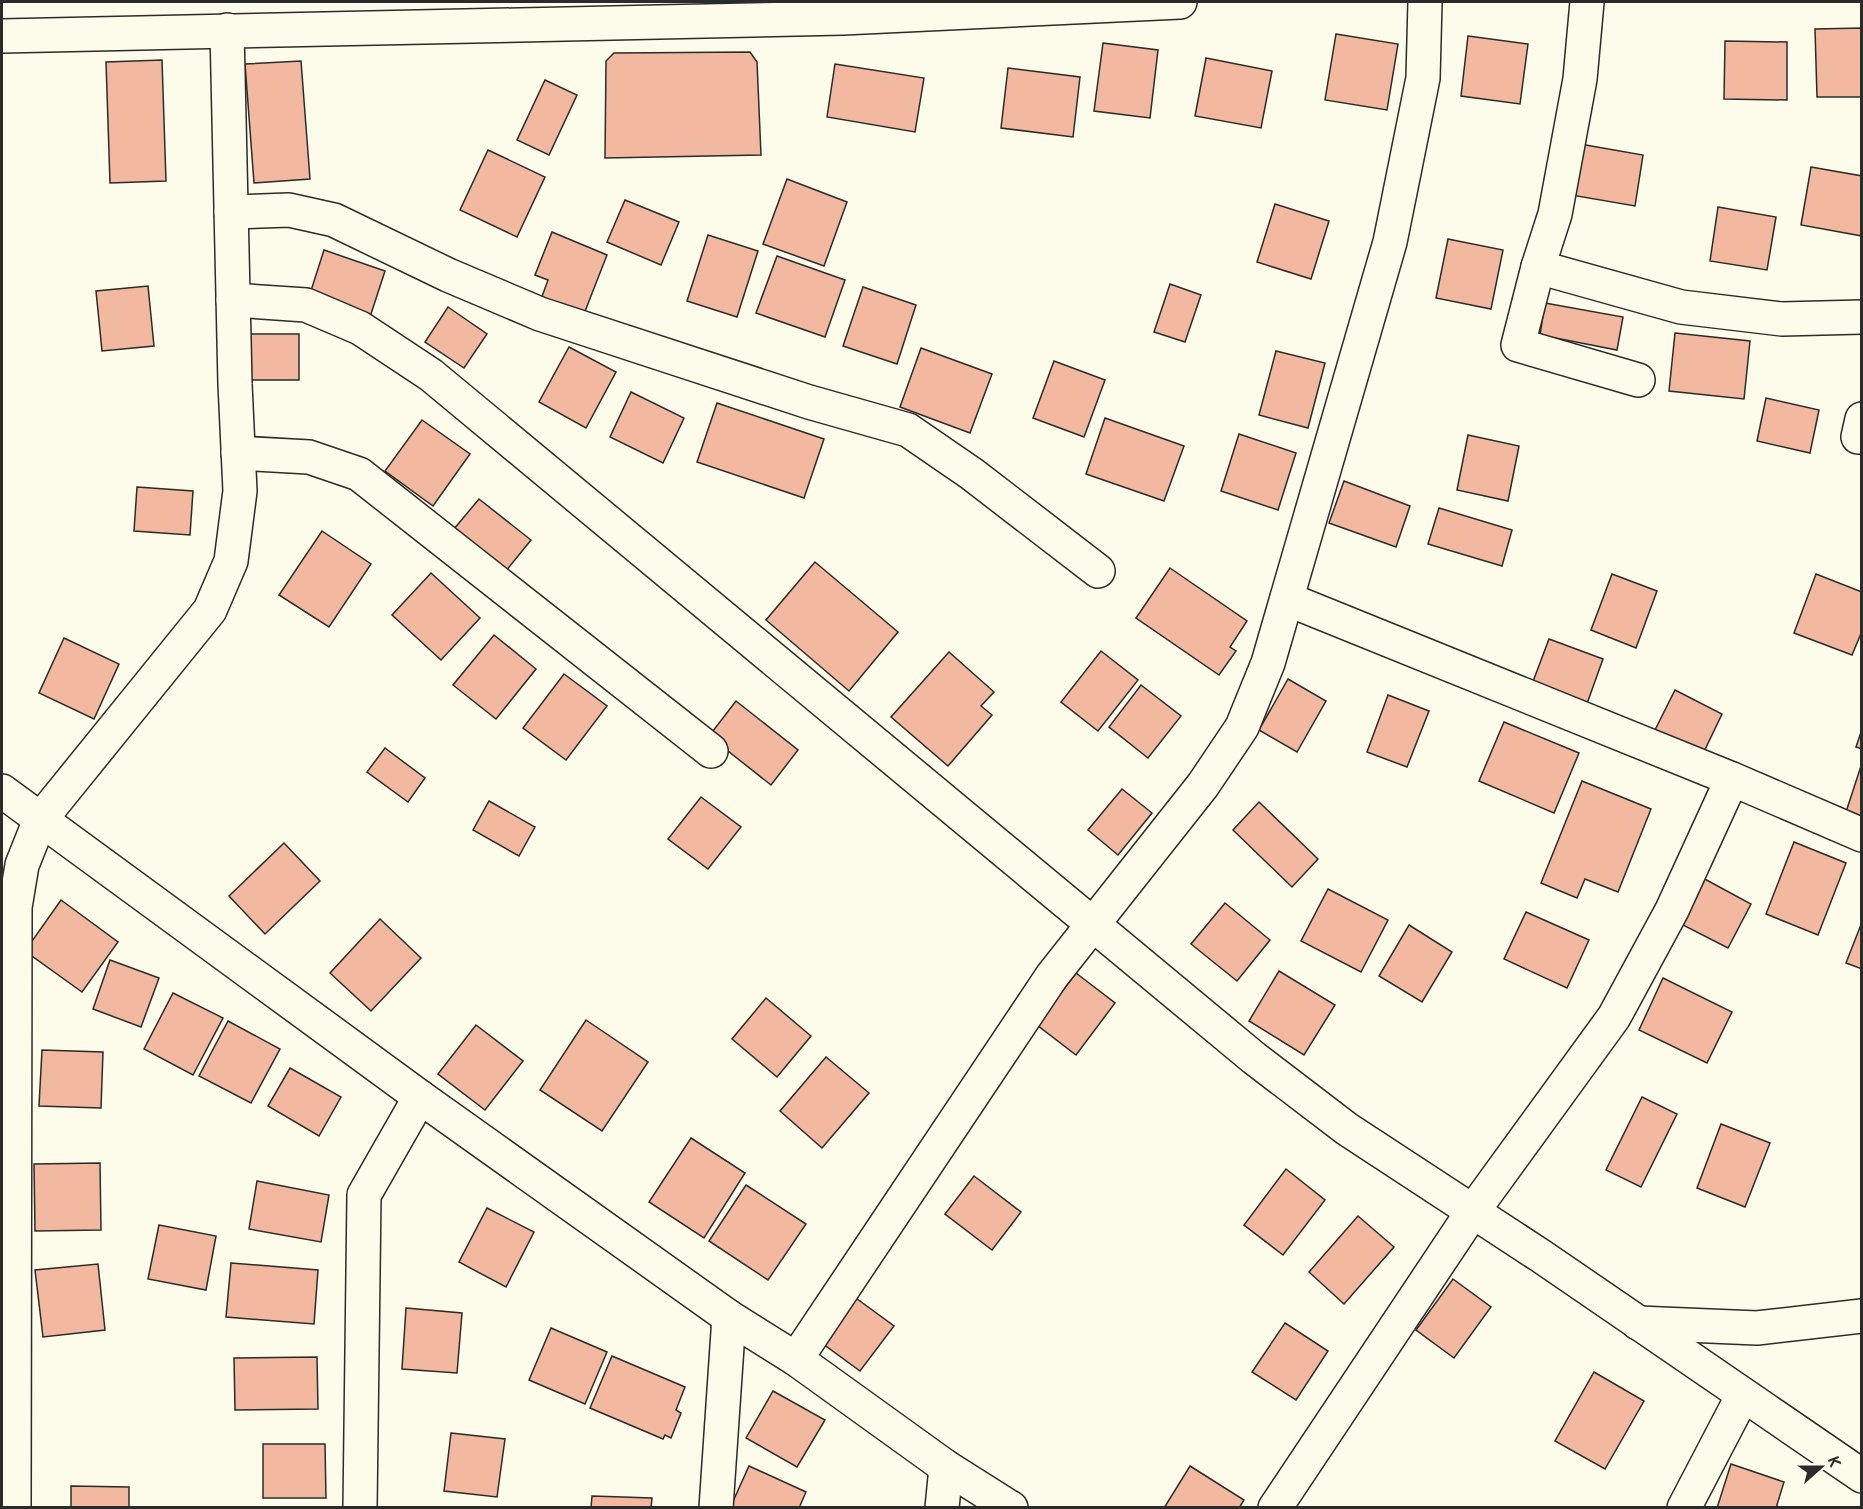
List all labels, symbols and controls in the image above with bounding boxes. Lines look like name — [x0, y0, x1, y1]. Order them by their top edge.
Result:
north arrow — [1791, 1437, 1851, 1497]
text: K — [1823, 1453, 1846, 1470]

